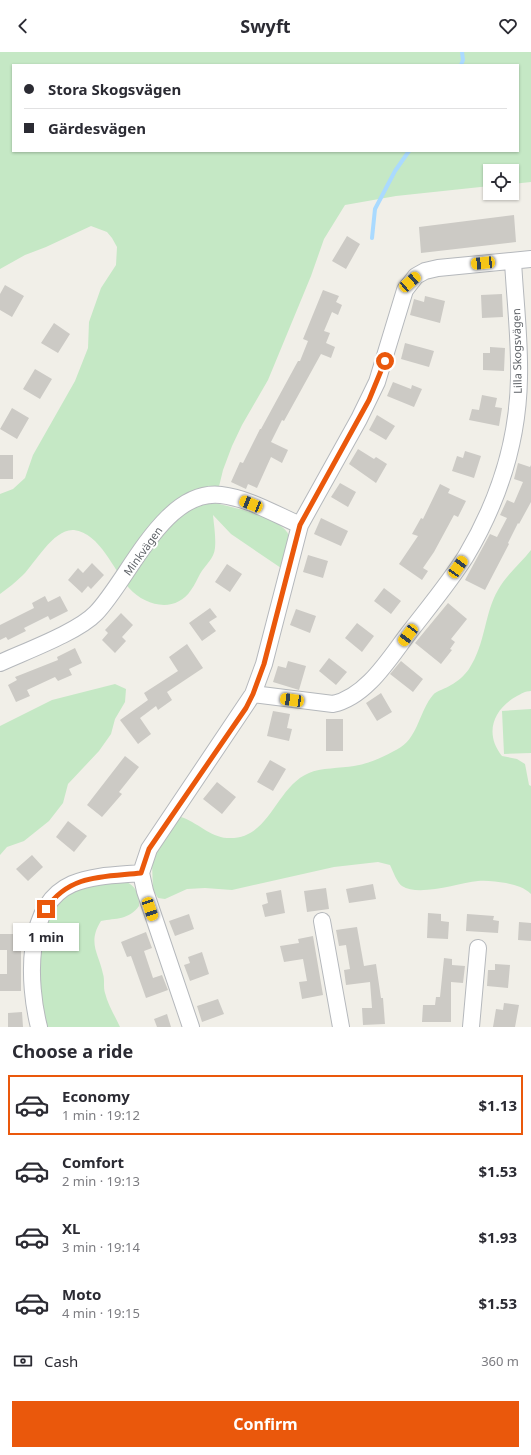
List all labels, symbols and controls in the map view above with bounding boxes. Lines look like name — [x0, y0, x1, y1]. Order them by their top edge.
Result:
text: Swyft — [240, 14, 291, 38]
icon: back — [12, 15, 34, 37]
icon: heart — [497, 15, 519, 37]
text: Stora Skogsvägen — [48, 79, 181, 99]
text: Gärdesvägen — [48, 118, 146, 138]
map controls — [483, 164, 519, 200]
button: locate — [483, 164, 519, 200]
car — [470, 256, 496, 270]
car — [397, 270, 423, 294]
street label: Lilla Skogsvägen — [508, 308, 525, 394]
route start — [376, 352, 394, 370]
car — [238, 494, 264, 514]
street label: Minkvägen — [120, 523, 165, 578]
car — [446, 554, 470, 580]
car — [396, 622, 420, 648]
car — [279, 692, 305, 708]
car — [140, 896, 160, 922]
route end — [37, 900, 55, 918]
callout: 1 min — [13, 923, 79, 951]
text: 1 min — [28, 928, 64, 946]
text: Choose a ride — [12, 1039, 133, 1063]
text: Economy — [62, 1086, 130, 1106]
icon: car — [14, 1087, 50, 1123]
text: $1.13 — [478, 1095, 517, 1115]
text: 1 min · 19:12 — [62, 1106, 140, 1124]
text: Comfort — [62, 1152, 124, 1172]
icon: car — [14, 1153, 50, 1189]
text: $1.53 — [478, 1161, 517, 1181]
text: 2 min · 19:13 — [62, 1172, 140, 1190]
text: XL — [62, 1218, 80, 1238]
icon: car — [14, 1219, 50, 1255]
text: $1.93 — [478, 1227, 517, 1247]
text: 3 min · 19:14 — [62, 1238, 140, 1256]
text: Moto — [62, 1284, 101, 1304]
icon: car — [14, 1285, 50, 1321]
text: $1.53 — [478, 1293, 517, 1313]
text: 4 min · 19:15 — [62, 1304, 140, 1322]
icon: cash — [12, 1350, 34, 1372]
text: Cash — [44, 1351, 78, 1371]
text: 360 m — [481, 1352, 519, 1370]
button: Confirm — [12, 1401, 519, 1447]

